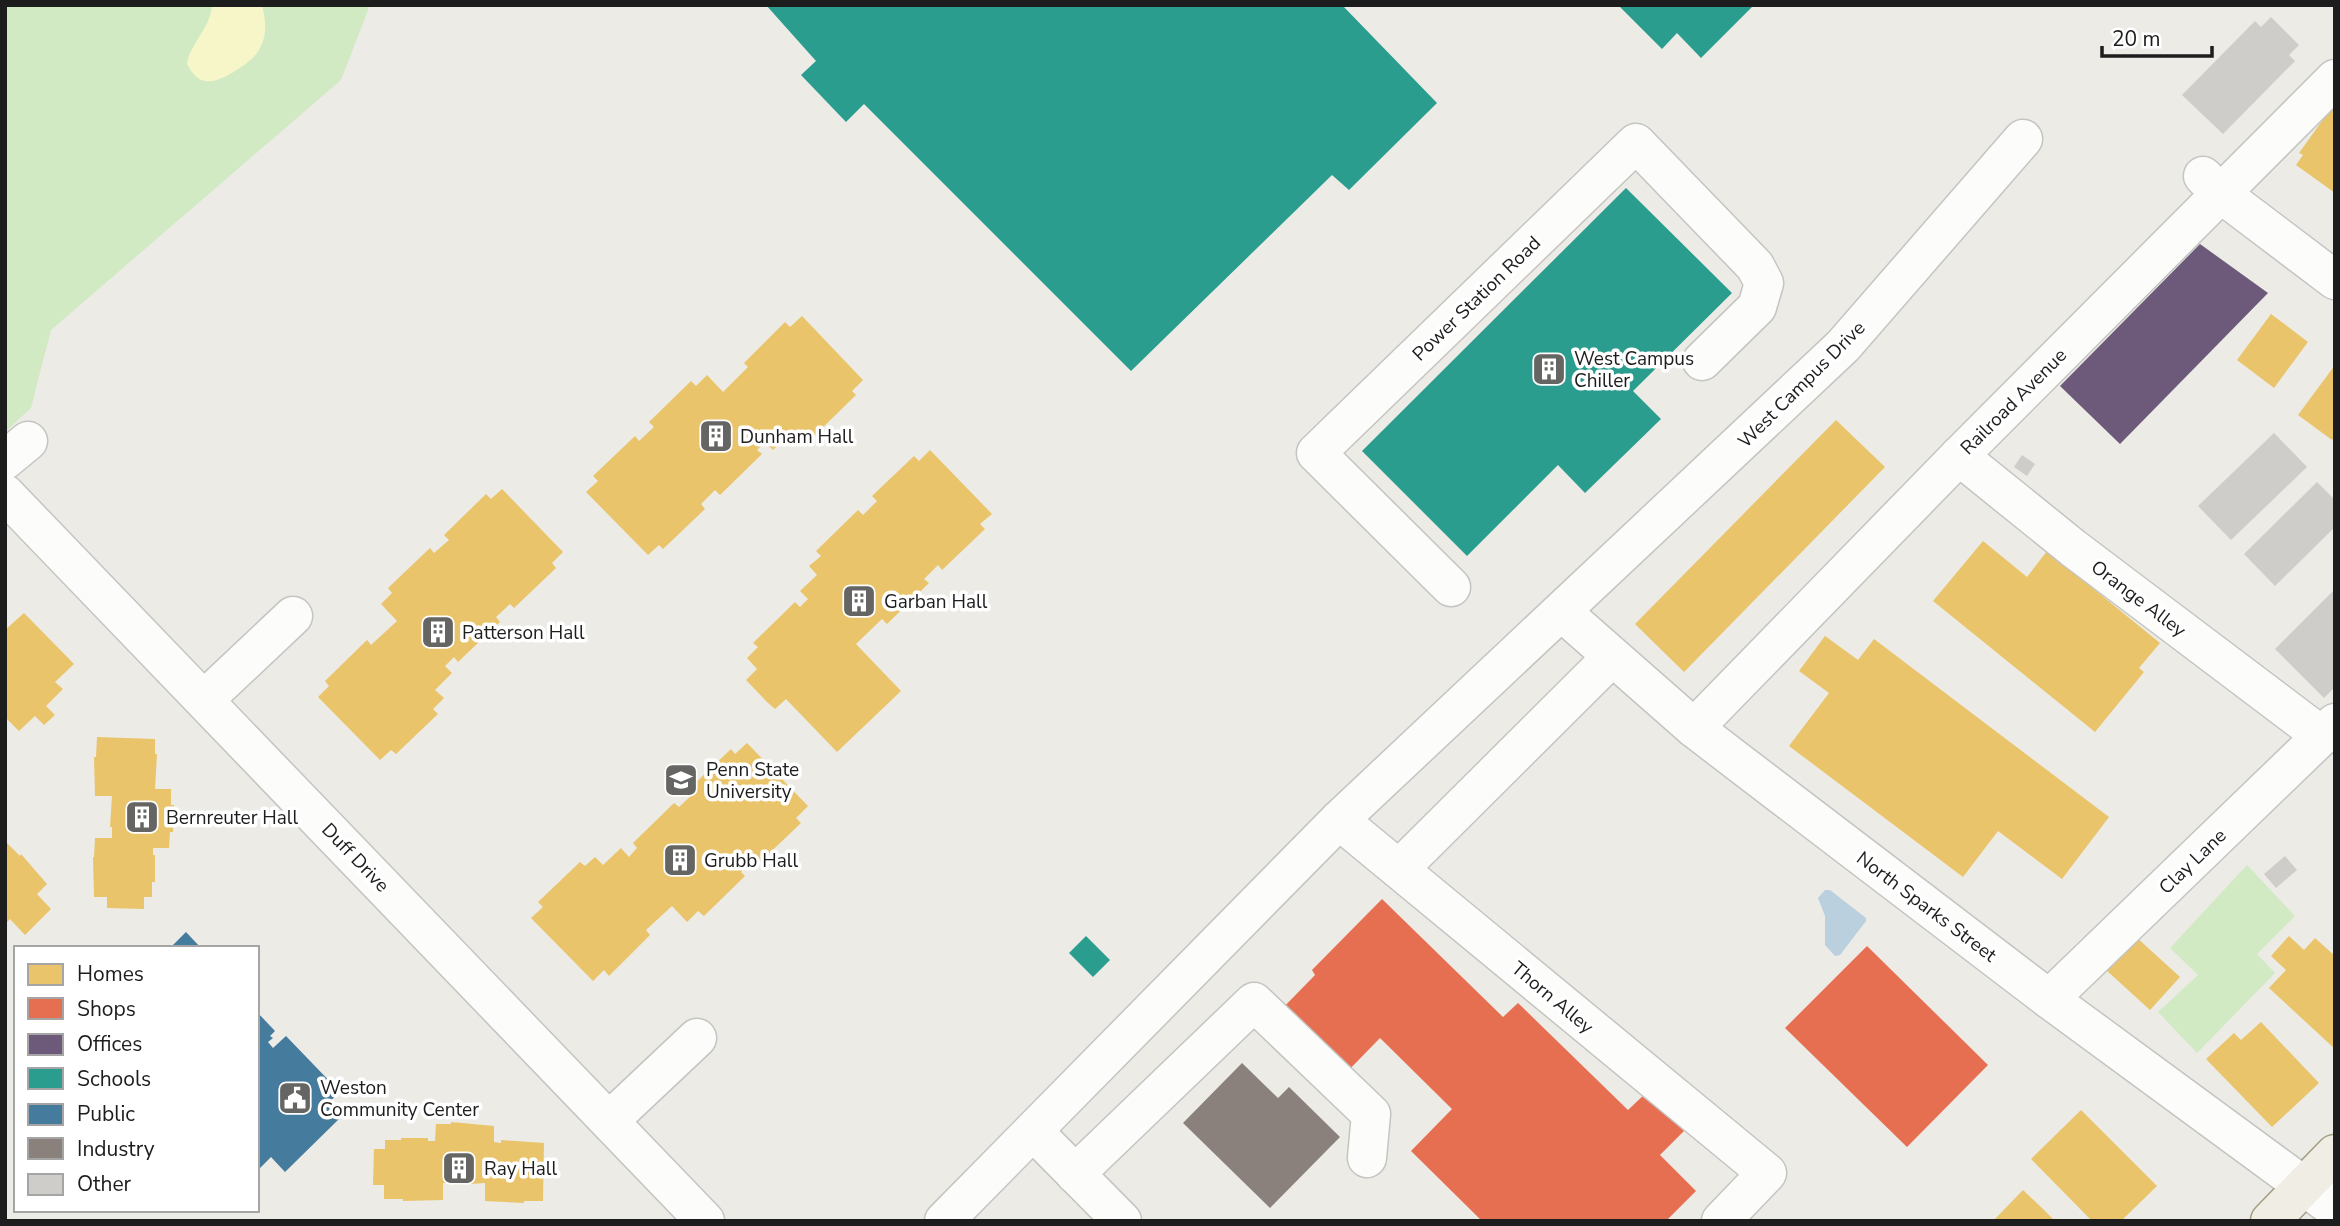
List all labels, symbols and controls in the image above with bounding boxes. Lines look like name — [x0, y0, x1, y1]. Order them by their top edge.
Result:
scale bar — [2102, 14, 2212, 58]
text: 20 m — [2112, 25, 2161, 53]
street label: Power Station Road — [1407, 230, 1547, 367]
street label: West Campus Drive — [1732, 315, 1871, 454]
street label: Railroad Avenue — [1955, 343, 2073, 461]
place label: West Campus Chiller — [1574, 346, 1694, 394]
building icon: West Campus Chiller — [1530, 350, 1568, 388]
building icon: Dunham Hall — [697, 417, 735, 455]
place label: Dunham Hall — [740, 424, 854, 450]
street label: Orange Alley — [2085, 554, 2192, 643]
building icon: Garban Hall — [840, 582, 878, 620]
place label: Garban Hall — [884, 589, 988, 615]
building icon: Patterson Hall — [419, 613, 457, 651]
place label: Patterson Hall — [462, 620, 585, 646]
place label: Penn State University — [706, 757, 799, 805]
school or university icon: Penn State University — [662, 761, 700, 799]
building icon: Bernreuter Hall — [123, 798, 161, 836]
place label: Bernreuter Hall — [166, 805, 298, 831]
street label: Duff Drive — [316, 817, 395, 898]
street label: Clay Lane — [2153, 823, 2232, 900]
building icon: Grubb Hall — [661, 841, 699, 879]
street label: North Sparks Street — [1851, 846, 2002, 968]
place label: Grubb Hall — [704, 848, 798, 874]
legend — [14, 946, 259, 1212]
street label: Thorn Alley — [1506, 956, 1599, 1040]
text: Homes — [77, 960, 144, 988]
text: Shops — [77, 995, 136, 1023]
text: Offices — [77, 1030, 142, 1058]
text: Schools — [77, 1065, 151, 1093]
place label: Weston Community Center — [320, 1075, 479, 1123]
public building icon: Weston Community Center — [276, 1079, 314, 1117]
text: Public — [77, 1100, 135, 1128]
text: Industry — [77, 1135, 155, 1163]
building icon: Ray Hall — [440, 1149, 478, 1187]
place label: Ray Hall — [484, 1156, 557, 1182]
text: Other — [77, 1170, 132, 1198]

